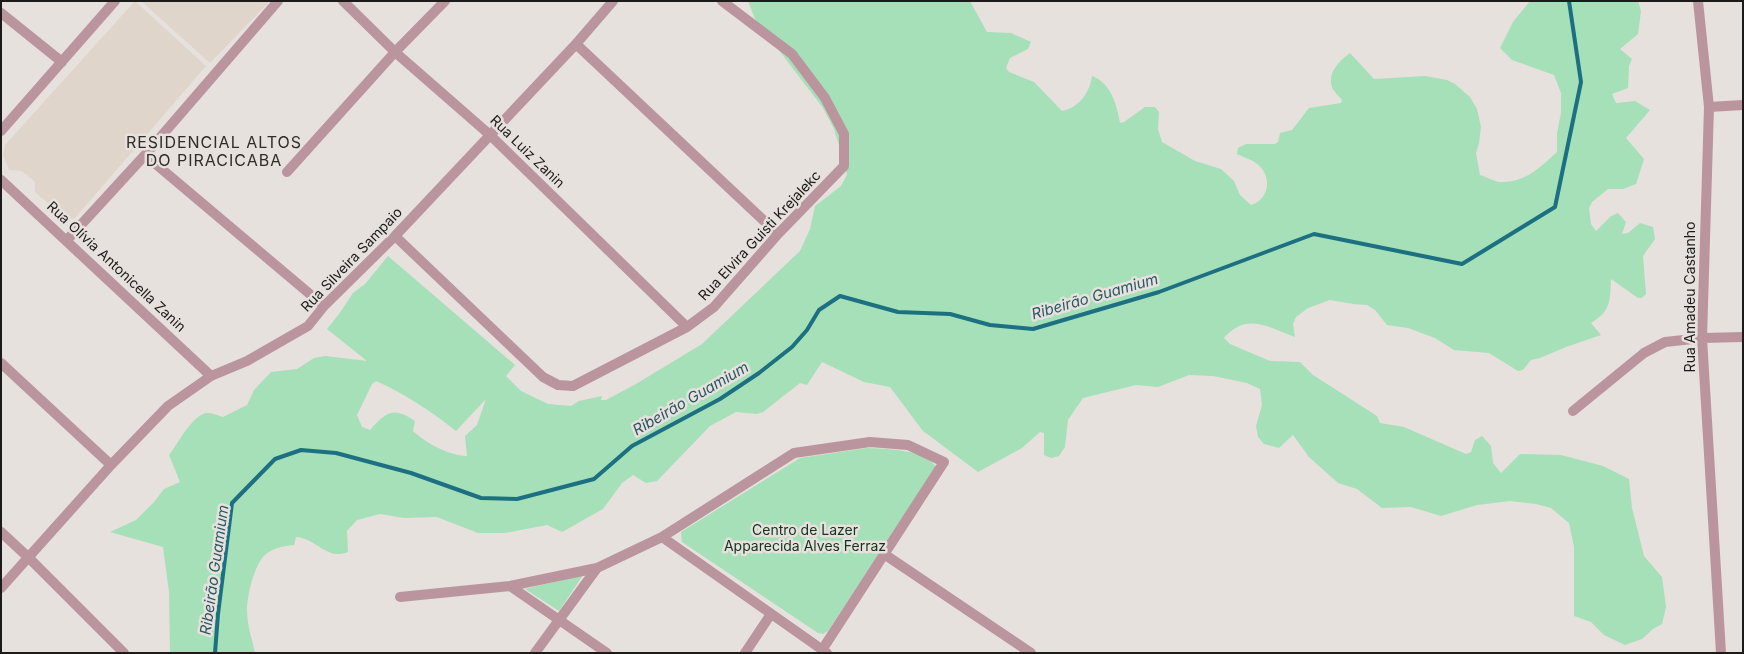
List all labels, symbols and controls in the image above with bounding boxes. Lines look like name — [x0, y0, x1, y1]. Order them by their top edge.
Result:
street label: Rua Luiz Zanin — [486, 112, 568, 192]
district label: RESIDENCIAL ALTOS DO PIRACICABA — [124, 133, 304, 171]
street label: Rua Elvira Guisti Krejalekc — [695, 168, 825, 304]
street label: Rua Olívia Antonicella Zanin — [43, 198, 189, 336]
street label: Rua Silveira Sampaio — [298, 204, 406, 316]
street label: Rua Amadeu Castanho — [1683, 222, 1699, 372]
water label: Ribeirão Guamium — [1030, 270, 1160, 324]
water label: Ribeirão Guamium — [630, 358, 752, 440]
water label: Ribeirão Guamium — [197, 504, 233, 636]
park label: Centro de Lazer Apparecida Alves Ferraz — [724, 523, 886, 556]

